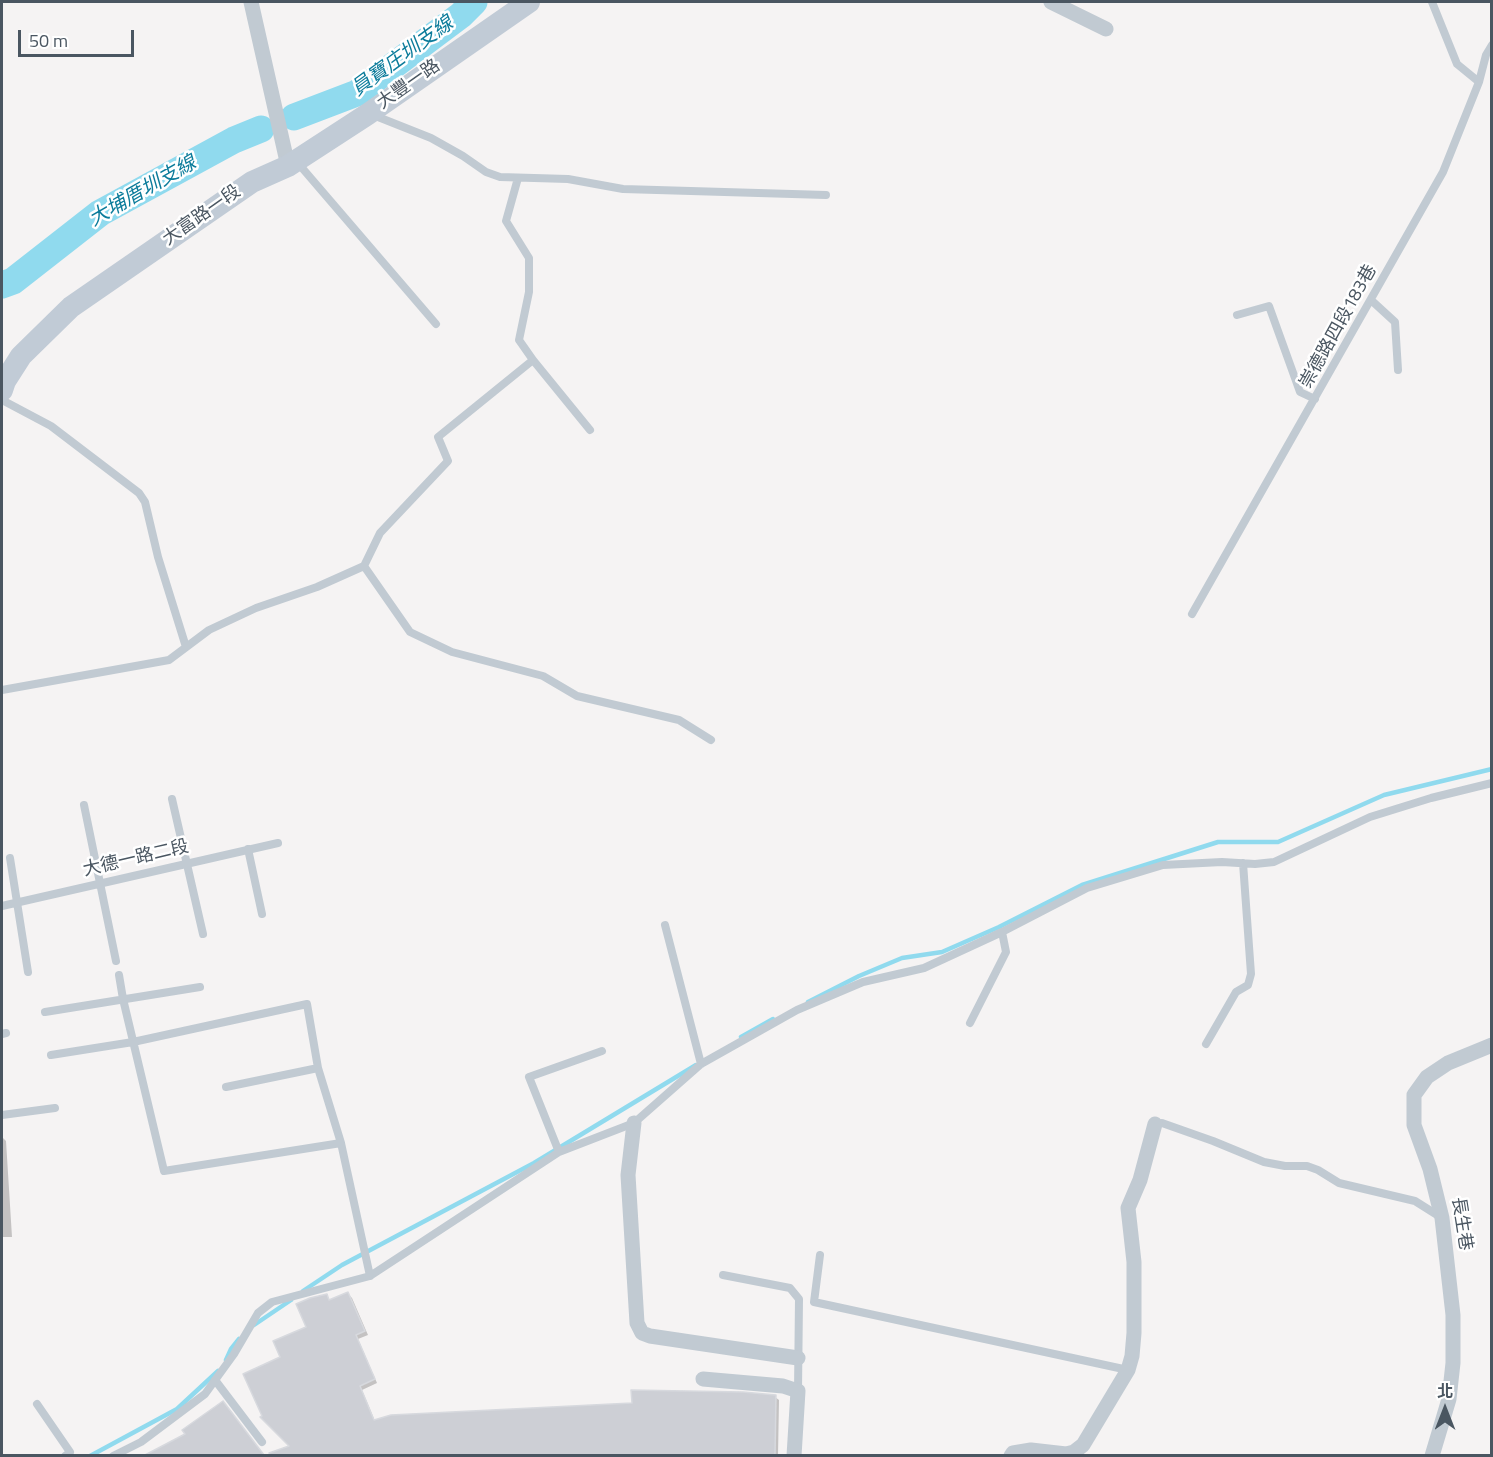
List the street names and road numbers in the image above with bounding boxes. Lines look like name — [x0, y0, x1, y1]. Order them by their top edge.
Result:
street label: 大豐一路 — [373, 56, 445, 114]
street label: 大富路一段 — [159, 181, 245, 251]
street label: 崇德路四段183巷 — [1296, 261, 1382, 393]
street label: 大德一路二段 — [81, 836, 191, 882]
street label: 長生巷 — [1446, 1196, 1476, 1252]

